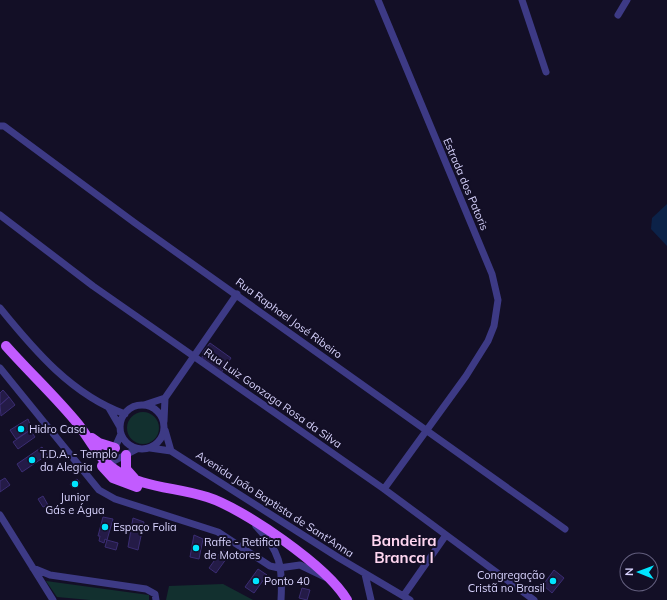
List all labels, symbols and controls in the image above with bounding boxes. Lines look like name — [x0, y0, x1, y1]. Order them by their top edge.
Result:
street label: Estrada dos Patoris — [440, 136, 492, 232]
street label: Rua Raphael José Ribeiro — [233, 275, 345, 361]
street label: Rua Luiz Gonzaga Rosa da Silva — [201, 345, 345, 451]
place label: Hidro Casa — [29, 422, 86, 436]
marker: Hidro Casa — [16, 424, 26, 434]
place label: T.D.A. - Templo da Alegria — [40, 447, 117, 474]
street label: Avenida João Baptista de Sant'Anna — [193, 448, 357, 560]
marker: T.D.A. - Templo da Alegria — [27, 455, 37, 465]
marker: Junior Gás e Água — [70, 479, 80, 489]
place label: Junior Gás e Água — [45, 490, 105, 517]
place label: Espaço Folia — [113, 520, 177, 534]
marker: Espaço Folia — [100, 522, 110, 532]
district label: Bandeira Branca I — [371, 531, 437, 567]
place label: Raffe - Retifica de Motores — [204, 535, 280, 562]
marker: Raffe - Retifica de Motores — [191, 543, 201, 553]
north arrow — [619, 552, 659, 592]
place label: Congregação Cristã no Brasil — [468, 568, 545, 595]
text: N — [622, 568, 636, 576]
place label: Ponto 40 — [264, 574, 310, 588]
marker: Ponto 40 — [251, 576, 261, 586]
marker: Congregação Cristã no Brasil — [548, 576, 558, 586]

